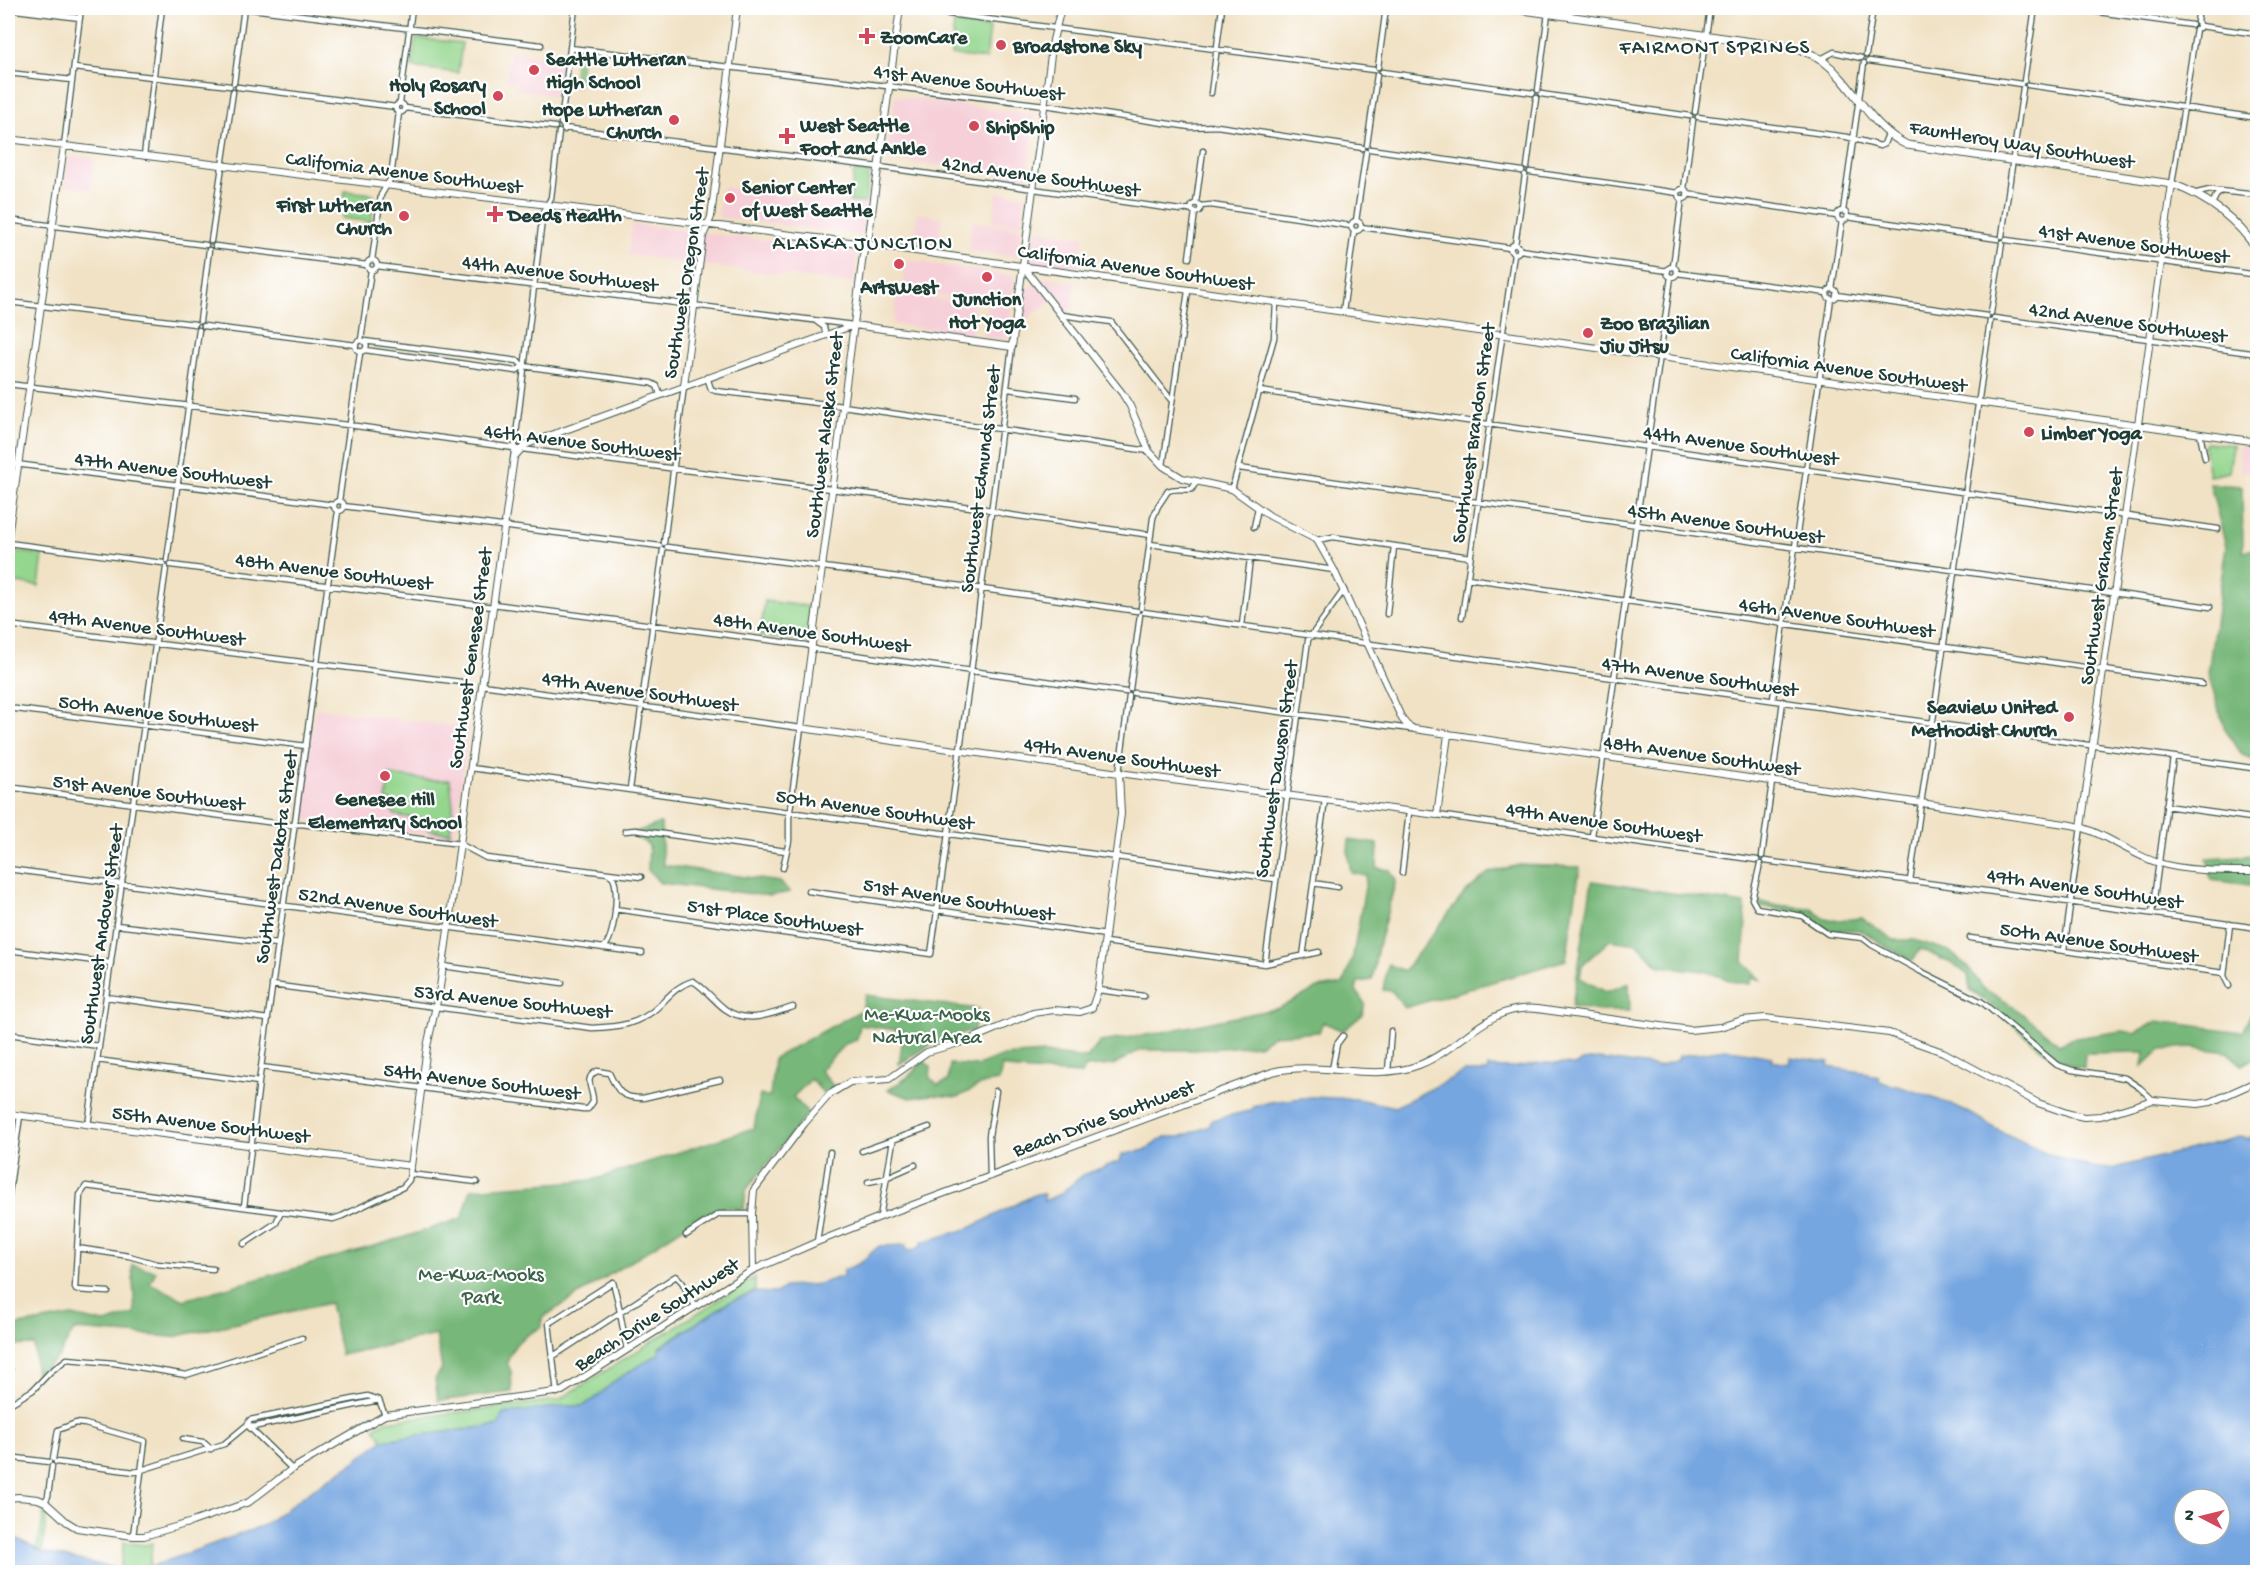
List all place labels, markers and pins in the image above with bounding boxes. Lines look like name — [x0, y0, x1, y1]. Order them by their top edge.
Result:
marker: ZoomCare — [858, 27, 876, 45]
place label: ZoomCare — [880, 28, 968, 51]
place label: Broadstone Sky — [1012, 37, 1142, 60]
marker: Broadstone Sky — [994, 38, 1008, 52]
place label: Seattle Lutheran High School — [546, 50, 687, 96]
marker: Seattle Lutheran High School — [527, 63, 541, 77]
place label: Holy Rosary School — [389, 76, 487, 122]
marker: Holy Rosary School — [491, 89, 505, 103]
place label: Hope Lutheran Church — [542, 100, 662, 146]
marker: Hope Lutheran Church — [667, 113, 681, 127]
place label: West Seattle Foot and Ankle — [799, 116, 927, 162]
place label: ShipShip — [986, 118, 1055, 141]
marker: ShipShip — [967, 119, 981, 133]
marker: West Seattle Foot and Ankle — [778, 127, 796, 145]
place label: Senior Center of West Seattle — [741, 178, 873, 224]
marker: Senior Center of West Seattle — [723, 191, 737, 205]
place label: First Lutheran Church — [275, 196, 392, 242]
marker: Deeds Health — [486, 205, 504, 223]
place label: Deeds Health — [506, 206, 622, 229]
marker: First Lutheran Church — [397, 209, 411, 223]
marker: ArtsWest — [892, 257, 906, 271]
marker: Junction Hot Yoga — [980, 270, 994, 284]
place label: ArtsWest — [859, 278, 939, 301]
place label: Junction Hot Yoga — [949, 290, 1026, 336]
place label: Zoo Brazilian Jiu Jitsu — [1599, 314, 1710, 360]
marker: Zoo Brazilian Jiu Jitsu — [1581, 326, 1595, 340]
place label: Limber Yoga — [2041, 424, 2143, 447]
marker: Limber Yoga — [2022, 425, 2036, 439]
place label: Seaview United Methodist Church — [1912, 698, 2059, 744]
marker: Seaview United Methodist Church — [2062, 710, 2076, 724]
marker: Genesee Hill Elementary School — [378, 769, 392, 783]
place label: Genesee Hill Elementary School — [308, 790, 463, 836]

